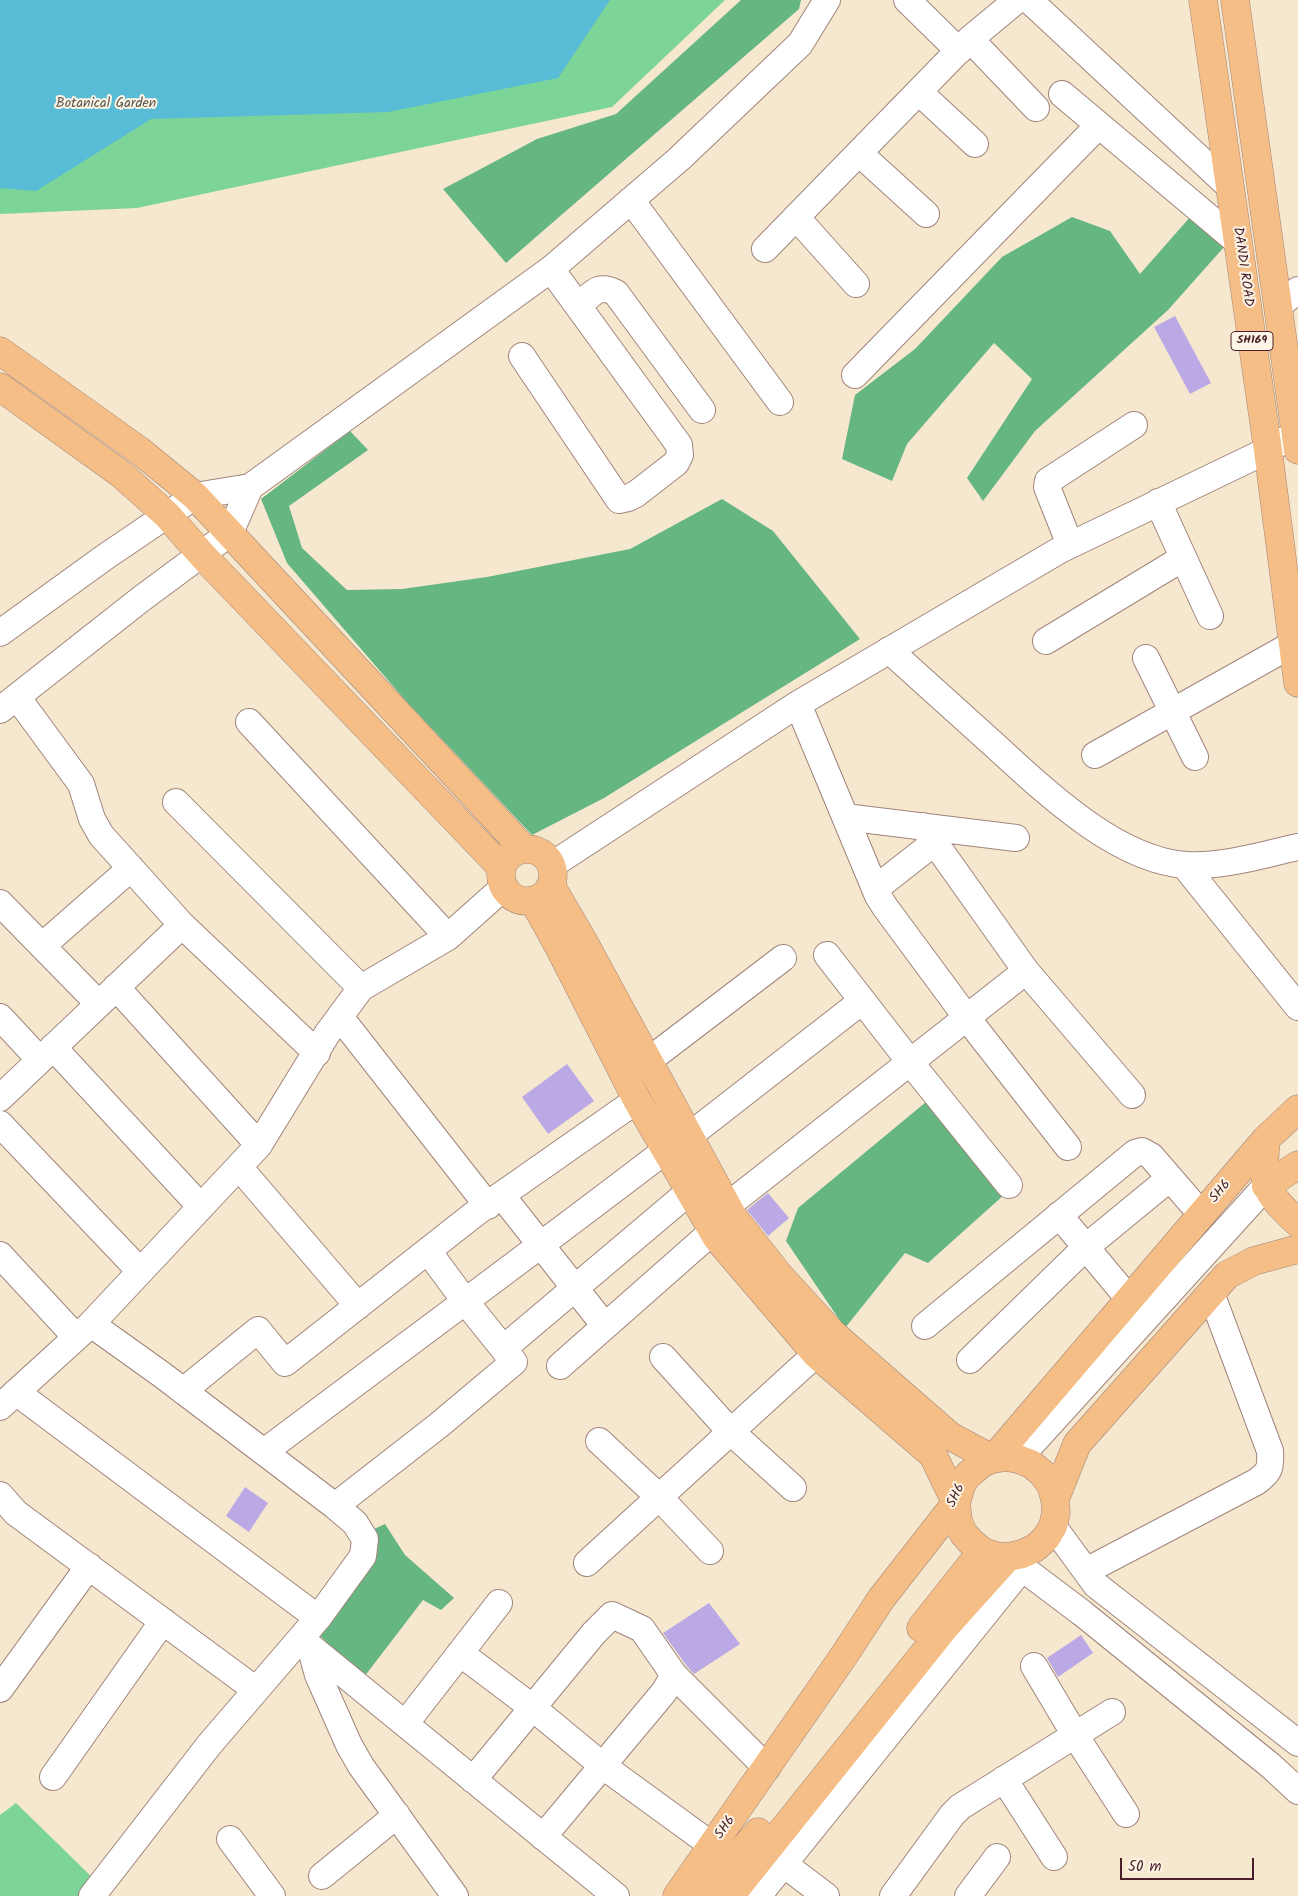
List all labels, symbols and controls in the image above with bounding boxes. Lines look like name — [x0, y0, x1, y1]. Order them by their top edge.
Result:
park label: Botanical Garden — [56, 97, 156, 113]
street label: DANDI ROAD — [1228, 226, 1256, 308]
road number: SH169 — [1231, 332, 1273, 351]
street label: SH6 — [1207, 1177, 1235, 1207]
street label: SH6 — [944, 1481, 970, 1511]
street label: SH6 — [712, 1813, 740, 1843]
scale bar — [1123, 1848, 1257, 1880]
text: 50 m — [1128, 1855, 1162, 1879]

